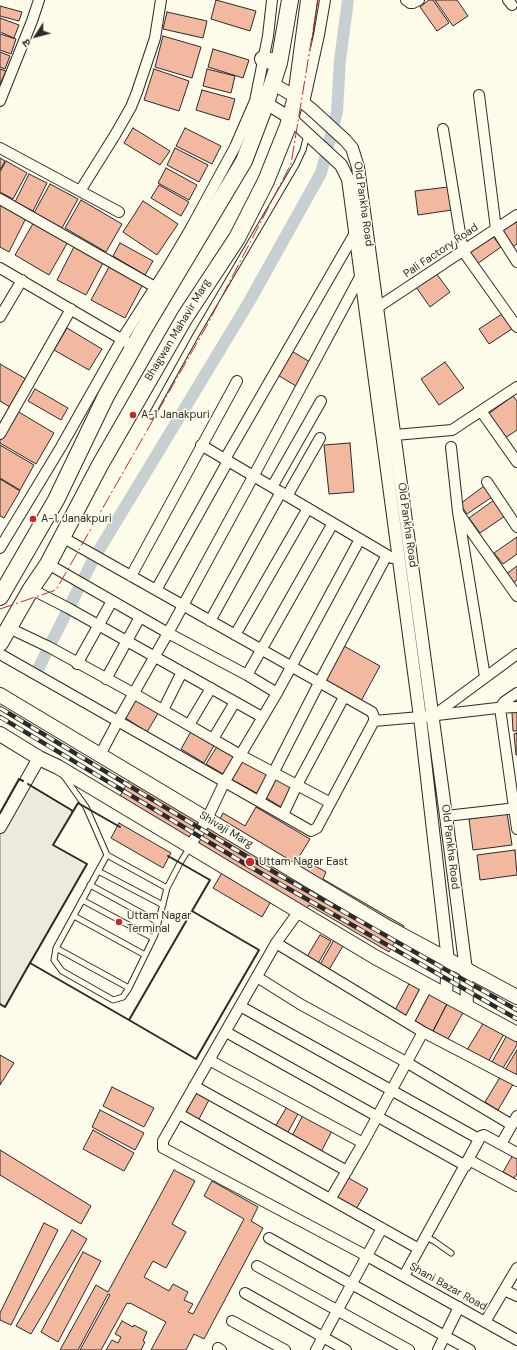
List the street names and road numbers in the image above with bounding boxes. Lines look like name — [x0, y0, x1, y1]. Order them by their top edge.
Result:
street label: Old Pankha Road — [351, 161, 375, 247]
street label: Pali Factory Road — [401, 221, 481, 281]
street label: Bhagwan Mahavir Marg — [142, 277, 214, 383]
street label: Old Pankha Road — [395, 482, 419, 568]
street label: Old Pankha Road — [438, 804, 462, 890]
street label: Shivaji Marg — [197, 809, 255, 851]
street label: Shani Bazar Road — [407, 1260, 489, 1314]

